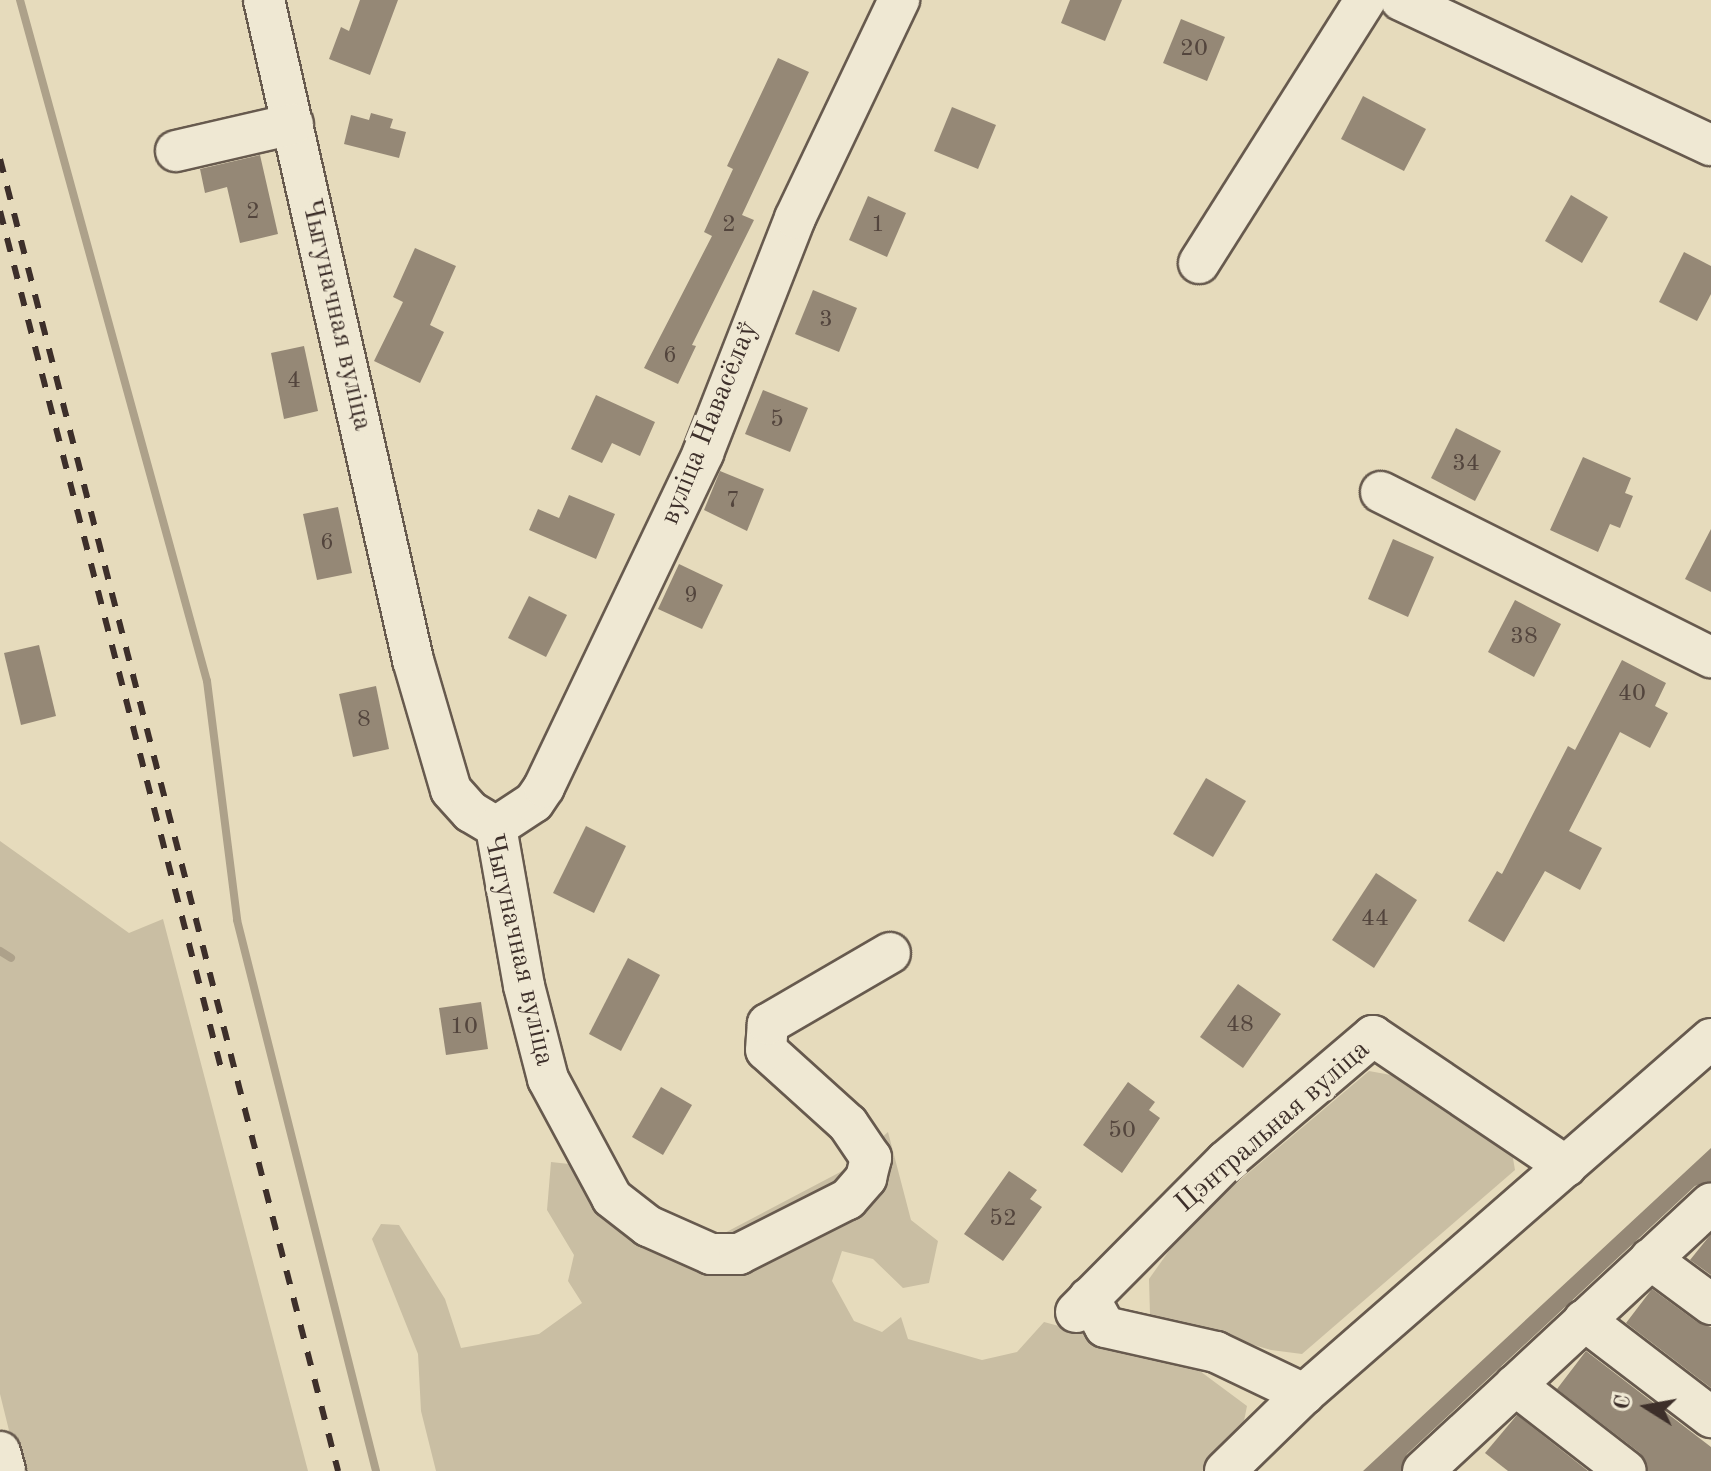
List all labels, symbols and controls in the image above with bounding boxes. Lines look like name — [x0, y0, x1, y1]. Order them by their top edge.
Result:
house number: 20 — [1180, 36, 1208, 64]
street label: Чыгуначная вуліца — [293, 196, 379, 434]
house number: 2 — [246, 199, 260, 227]
house number: 2 — [722, 212, 736, 240]
house number: 1 — [871, 212, 885, 240]
house number: 3 — [819, 307, 833, 335]
street label: вуліца Навасёлаў — [654, 316, 766, 530]
house number: 6 — [663, 343, 677, 371]
house number: 4 — [287, 368, 301, 396]
house number: 5 — [770, 407, 784, 435]
house number: 34 — [1452, 451, 1480, 479]
house number: 7 — [726, 488, 740, 516]
house number: 6 — [320, 530, 334, 558]
house number: 9 — [684, 583, 698, 611]
house number: 38 — [1510, 624, 1538, 652]
house number: 40 — [1618, 681, 1646, 709]
house number: 8 — [357, 707, 371, 735]
street label: Чыгуначная вуліца — [475, 831, 561, 1069]
house number: 44 — [1361, 906, 1389, 934]
house number: 48 — [1226, 1012, 1254, 1040]
house number: 10 — [450, 1014, 478, 1042]
street label: Цэнтральная вуліца — [1169, 1033, 1377, 1221]
house number: 50 — [1108, 1118, 1136, 1146]
house number: 52 — [989, 1206, 1017, 1234]
north arrow — [1607, 1367, 1687, 1447]
text: С — [1611, 1393, 1636, 1412]

